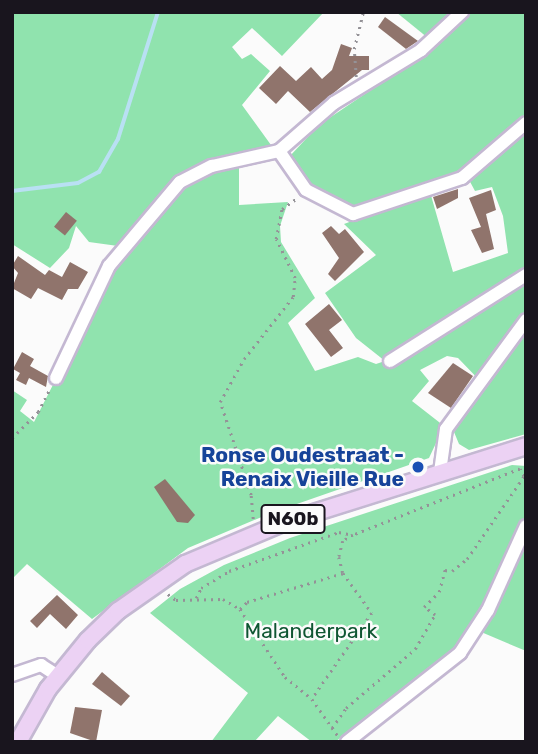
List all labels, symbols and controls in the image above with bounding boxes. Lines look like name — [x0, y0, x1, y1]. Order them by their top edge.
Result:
place label: Ronse Oudestraat - Renaix Vieille Rue — [201, 442, 404, 492]
marker: Ronse Oudestraat - Renaix Vieille Rue — [410, 459, 426, 475]
road number: N60b — [260, 504, 326, 534]
park label: Malanderpark — [245, 618, 377, 644]

